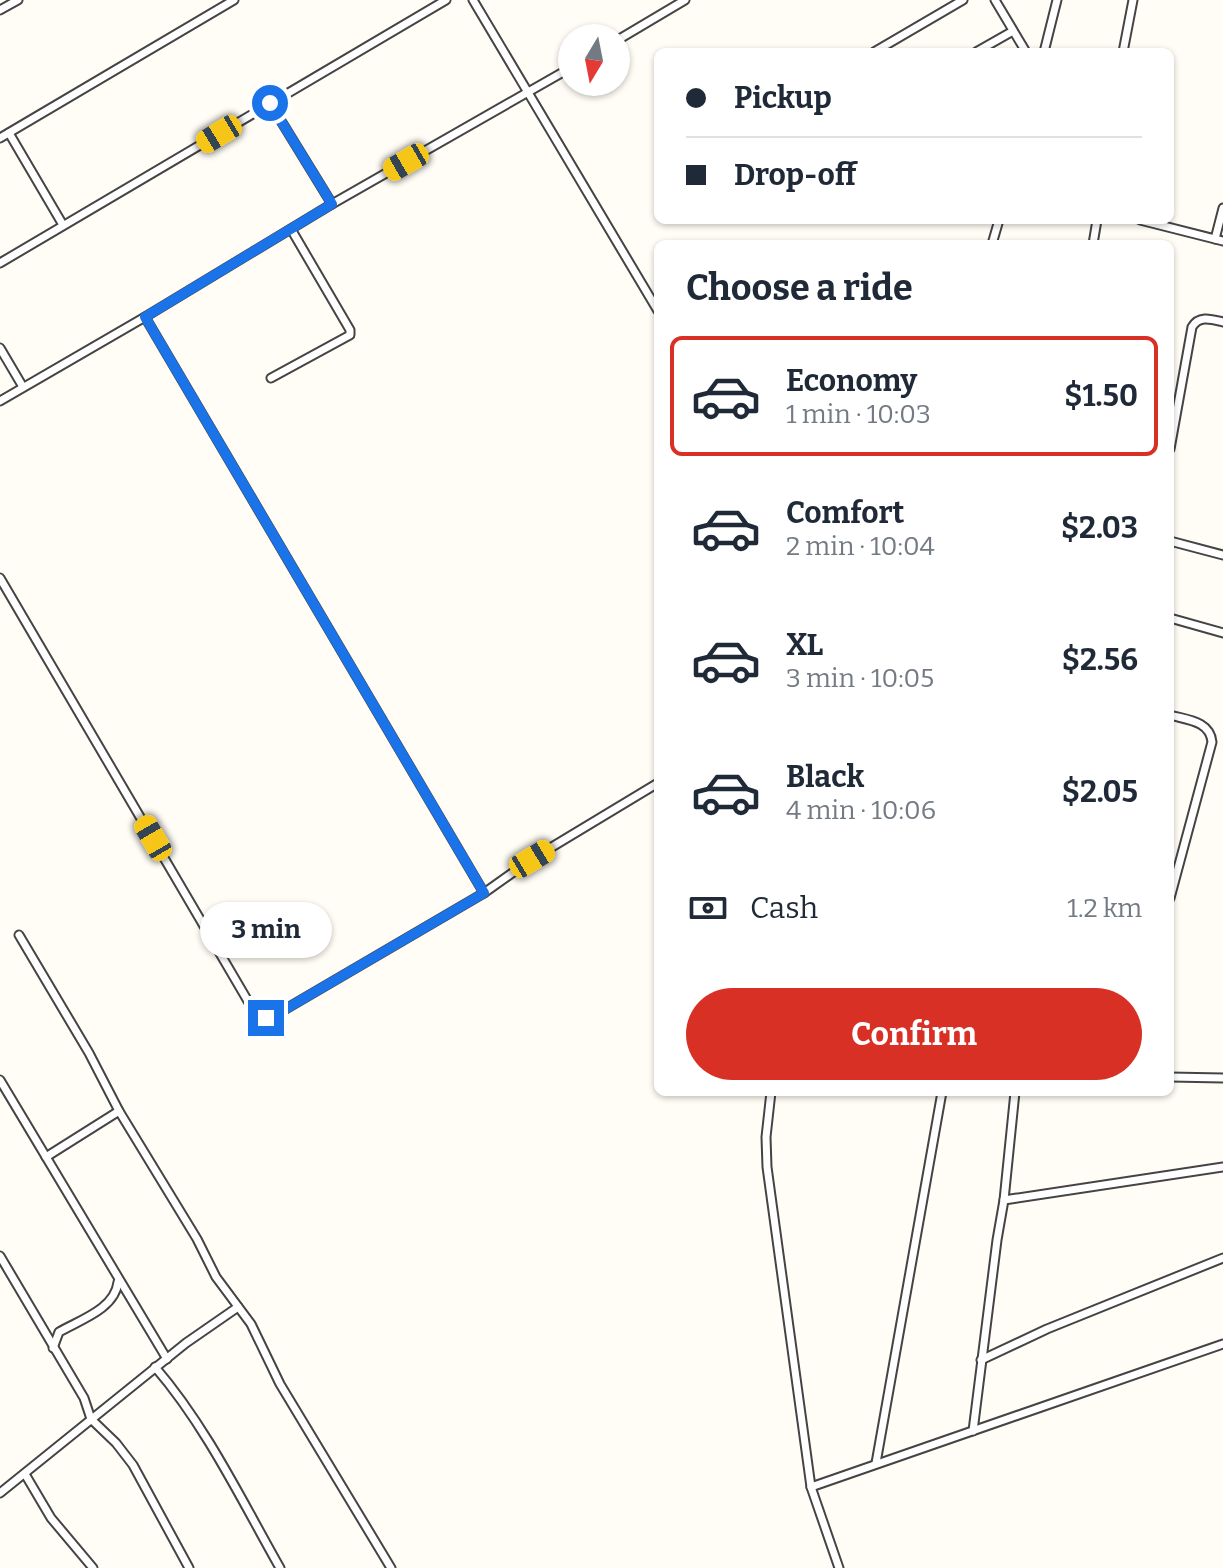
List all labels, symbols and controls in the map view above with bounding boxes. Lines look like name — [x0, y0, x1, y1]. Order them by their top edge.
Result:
north arrow — [558, 24, 630, 96]
map controls — [558, 24, 630, 96]
text: Pickup — [734, 80, 832, 116]
route start — [252, 85, 288, 121]
car — [192, 111, 246, 157]
car — [379, 140, 433, 184]
text: Drop-off — [734, 157, 856, 193]
text: Choose a ride — [686, 266, 913, 310]
icon: car — [690, 360, 762, 432]
text: Economy — [786, 363, 917, 399]
text: $1.50 — [1064, 378, 1138, 414]
text: 1 min · 10:03 — [786, 399, 931, 430]
icon: car — [690, 492, 762, 564]
text: Comfort — [786, 495, 904, 531]
text: $2.03 — [1061, 510, 1138, 546]
text: 2 min · 10:04 — [786, 531, 935, 562]
icon: car — [690, 624, 762, 696]
text: XL — [786, 627, 823, 663]
text: $2.56 — [1062, 642, 1138, 678]
text: 3 min · 10:05 — [786, 663, 934, 694]
icon: car — [690, 756, 762, 828]
text: Black — [786, 759, 864, 795]
text: $2.05 — [1062, 774, 1138, 810]
text: 4 min · 10:06 — [786, 795, 936, 826]
car — [131, 811, 175, 865]
car — [505, 836, 559, 882]
icon: cash — [686, 886, 730, 930]
text: Cash — [750, 890, 818, 926]
text: 1.2 km — [1067, 893, 1142, 924]
callout: 3 min — [200, 902, 332, 958]
text: 3 min — [231, 914, 301, 945]
button: Confirm — [686, 988, 1142, 1080]
route end — [248, 1000, 284, 1036]

